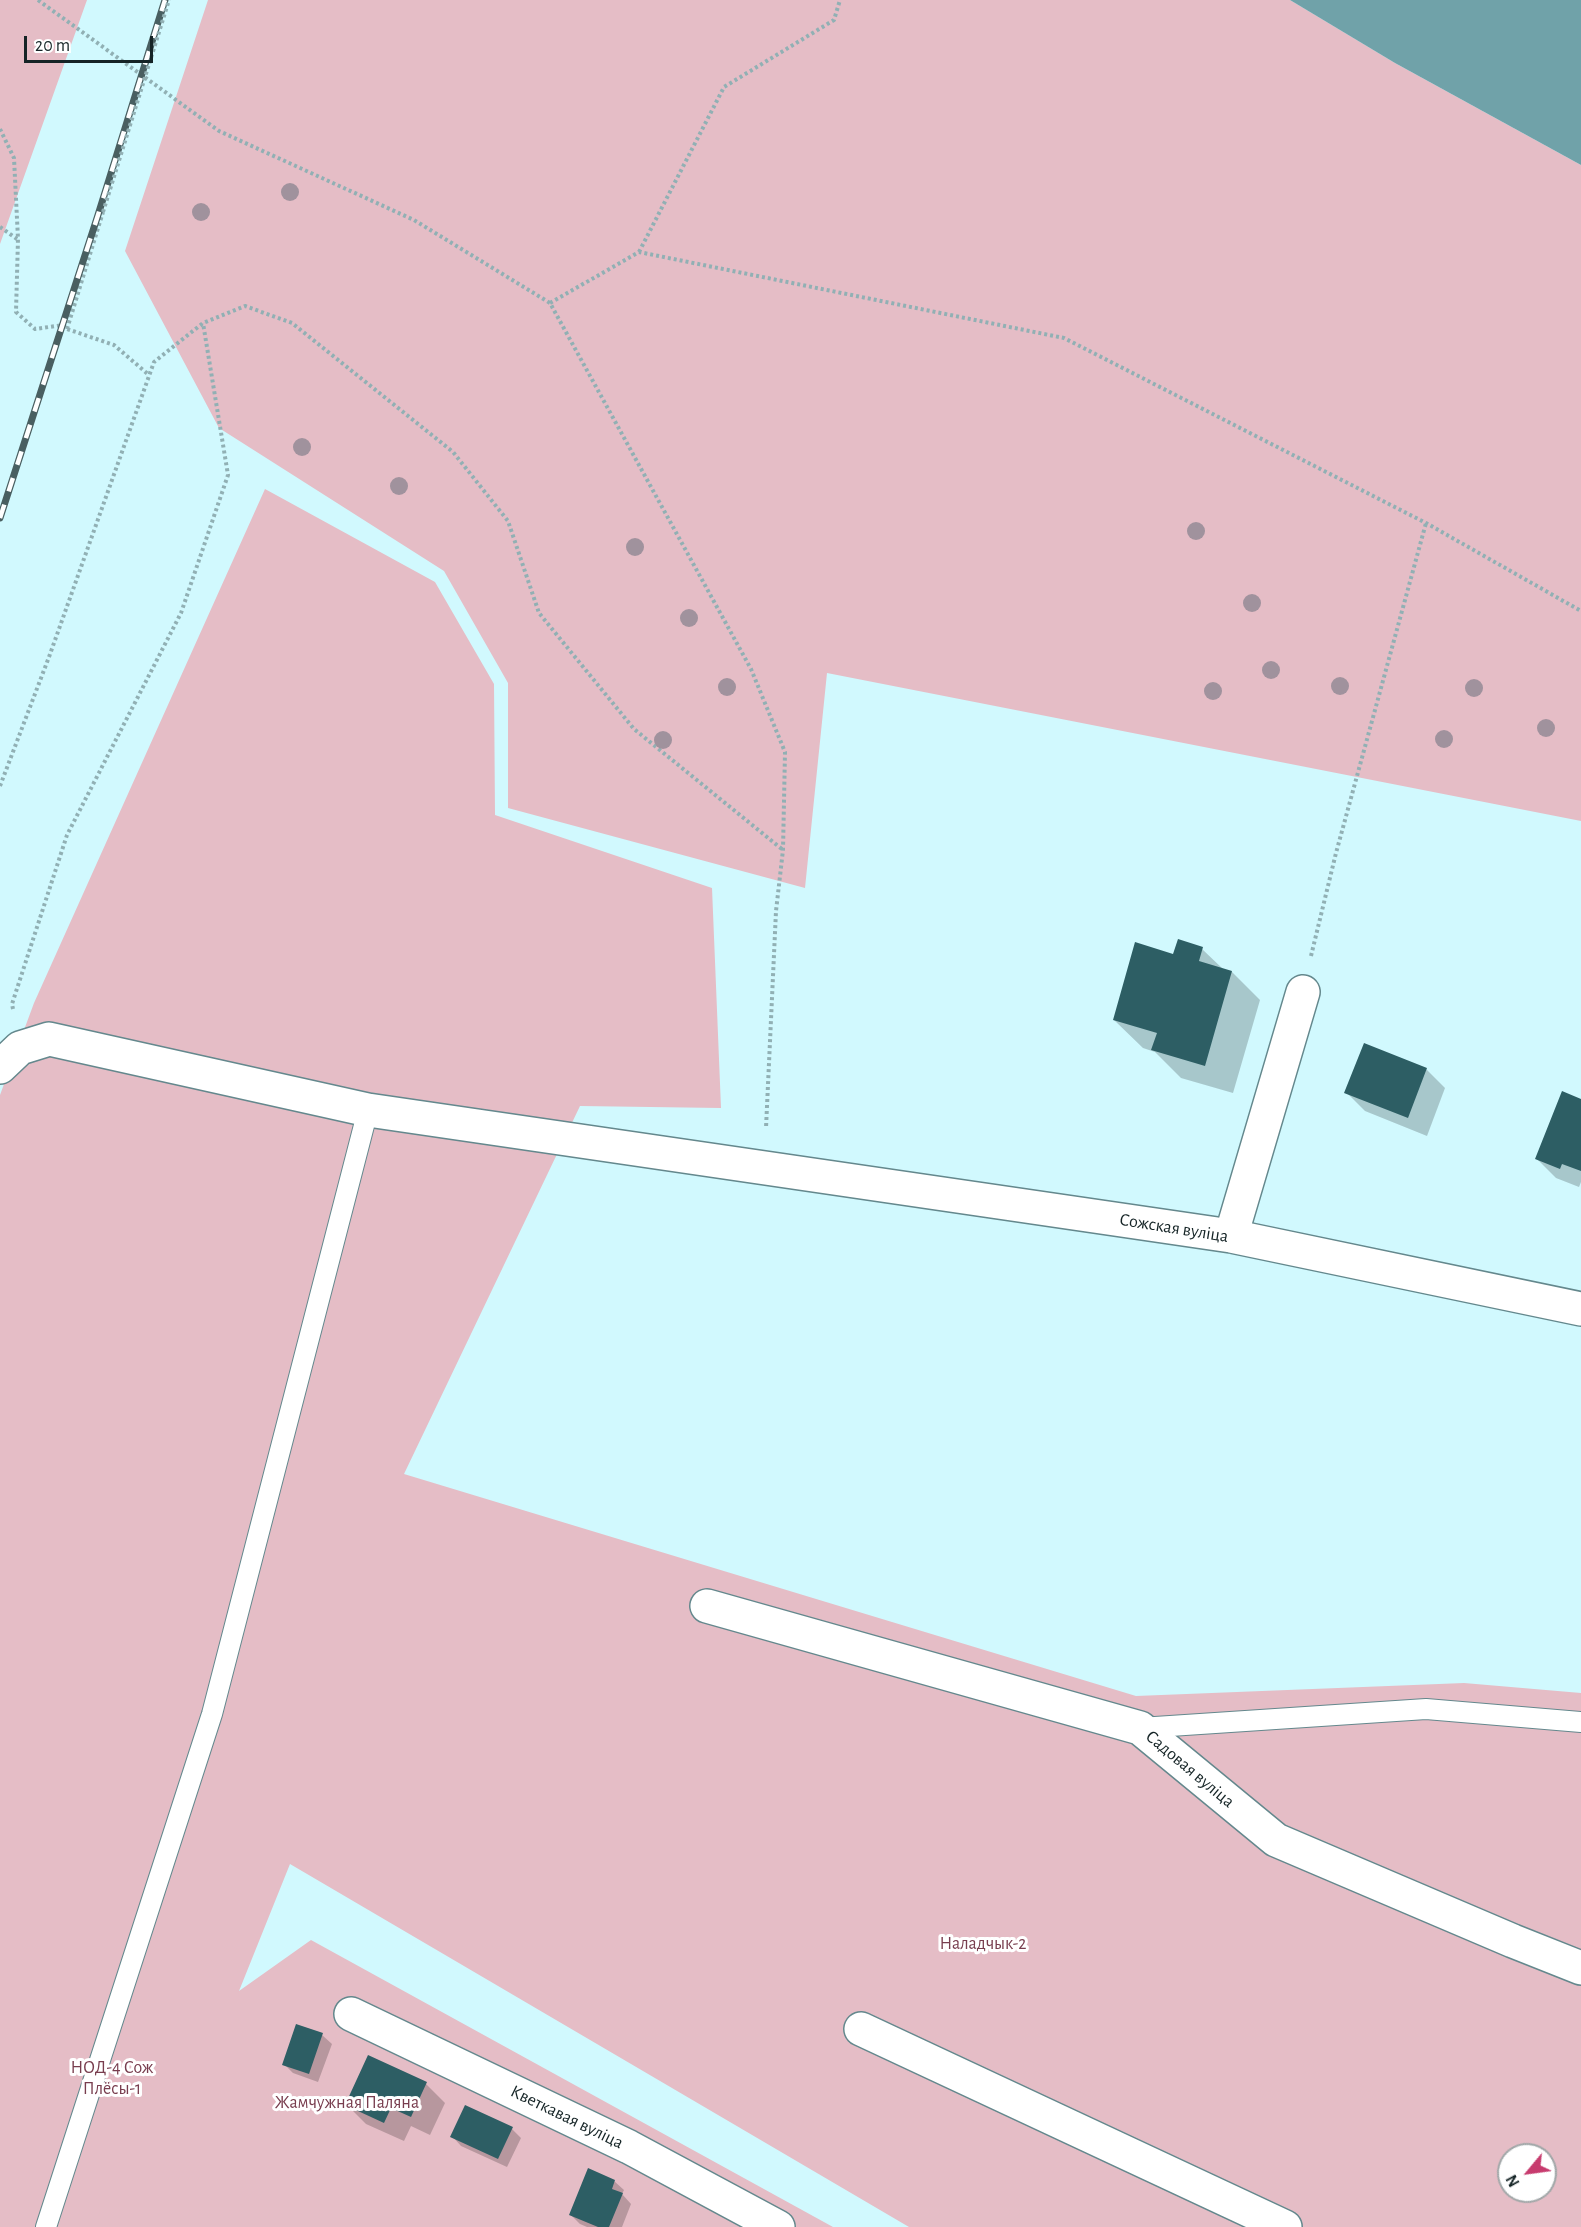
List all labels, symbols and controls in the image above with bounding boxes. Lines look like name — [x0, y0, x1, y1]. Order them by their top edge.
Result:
scale bar — [27, 24, 156, 62]
text: 20 m — [35, 37, 70, 55]
street label: Сожская вуліца — [1118, 1209, 1230, 1247]
street label: Садовая вуліца — [1141, 1725, 1239, 1813]
park label: Наладчык-2 — [940, 1933, 1026, 1955]
park label: НОД-4 Сож Плёсы-1 — [71, 2057, 153, 2100]
street label: Кветкавая вуліца — [507, 2080, 627, 2154]
park label: Жамчужная Паляна — [275, 2092, 419, 2114]
north arrow — [1497, 2143, 1557, 2203]
text: N — [1503, 2172, 1523, 2190]

